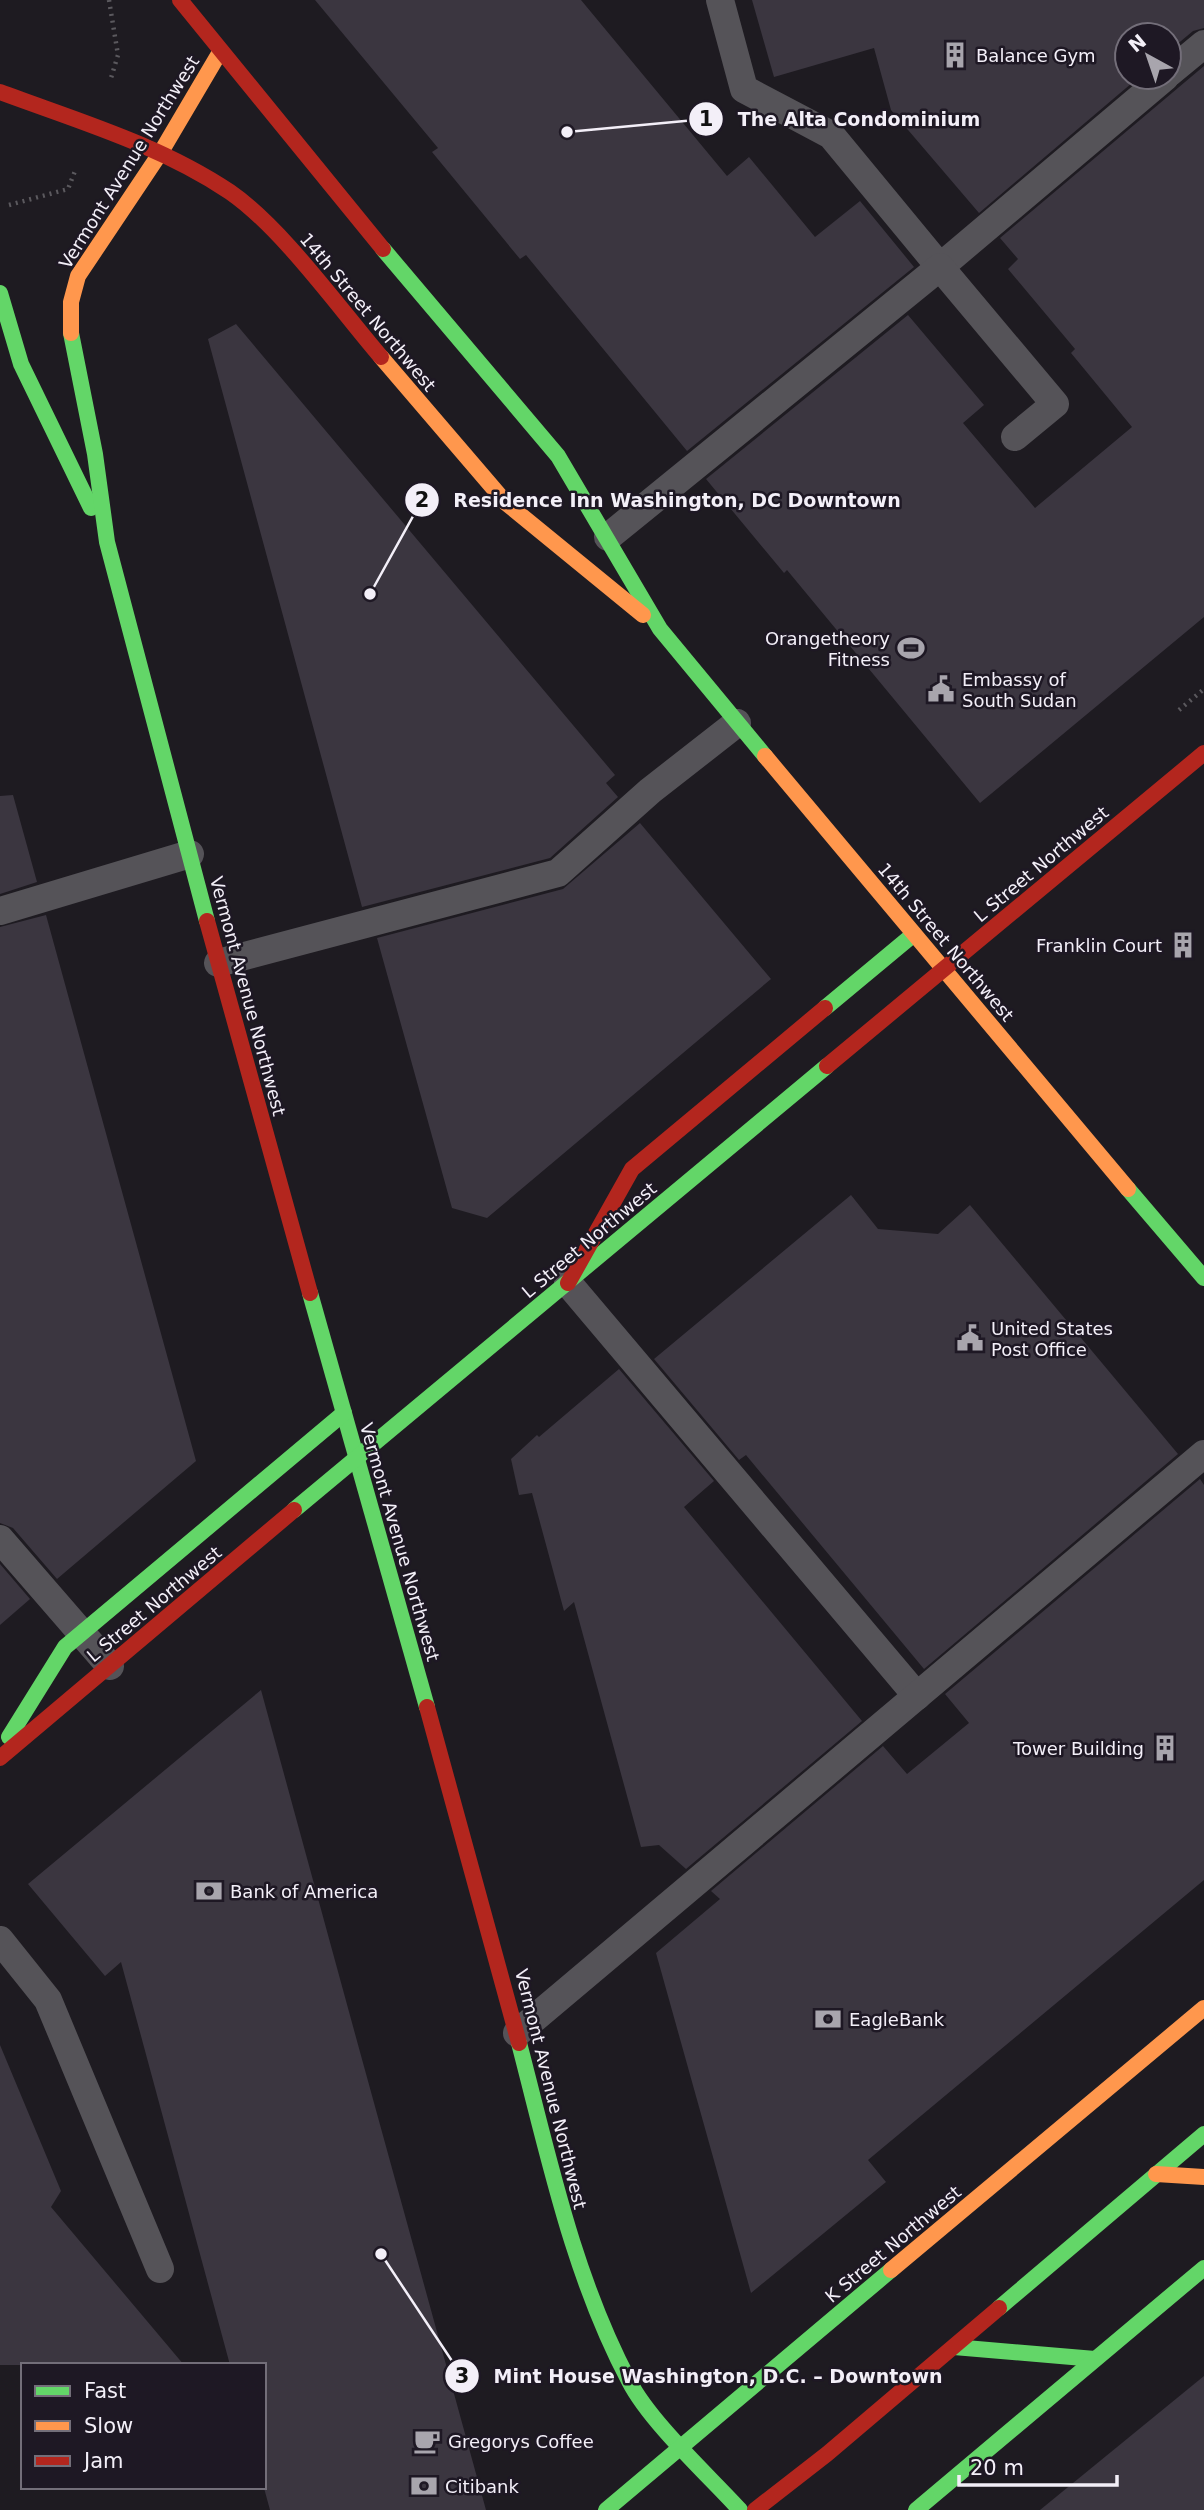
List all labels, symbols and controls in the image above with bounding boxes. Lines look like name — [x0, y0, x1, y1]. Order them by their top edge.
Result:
north arrow — [1113, 21, 1183, 91]
text: N — [1124, 29, 1150, 57]
building icon: Balance Gym — [940, 40, 970, 70]
place label: Balance Gym — [976, 45, 1096, 66]
street label: Vermont Avenue Northwest — [55, 52, 203, 272]
callout: The Alta Condominium — [689, 99, 995, 139]
text: 1 — [699, 107, 713, 131]
text: The Alta Condominium — [738, 108, 980, 130]
street label: 14th Street Northwest — [296, 229, 440, 395]
callout: Residence Inn Washington, DC Downtown — [404, 480, 915, 520]
text: 2 — [415, 488, 429, 512]
text: Residence Inn Washington, DC Downtown — [453, 489, 901, 511]
place label: Orangetheory Fitness — [765, 628, 890, 670]
sports icon: Orangetheory Fitness — [896, 633, 926, 663]
place label: Embassy of South Sudan — [962, 669, 1077, 711]
public building icon: Embassy of South Sudan — [926, 674, 956, 704]
street label: L Street Northwest — [970, 802, 1112, 926]
street label: 14th Street Northwest — [874, 859, 1018, 1025]
street label: Vermont Avenue Northwest — [206, 874, 290, 1118]
building icon: Franklin Court — [1168, 930, 1198, 960]
place label: Franklin Court — [1036, 935, 1162, 956]
street label: L Street Northwest — [518, 1178, 660, 1302]
place label: United States Post Office — [991, 1318, 1113, 1360]
public building icon: United States Post Office — [955, 1323, 985, 1353]
street label: Vermont Avenue Northwest — [356, 1420, 444, 1664]
street label: L Street Northwest — [83, 1542, 225, 1666]
building icon: Tower Building — [1150, 1733, 1180, 1763]
place label: Tower Building — [1012, 1738, 1144, 1759]
bank icon: Bank of America — [194, 1876, 224, 1906]
place label: Bank of America — [230, 1881, 378, 1902]
street label: Vermont Avenue Northwest — [511, 1967, 591, 2211]
bank icon: EagleBank — [813, 2004, 843, 2034]
place label: EagleBank — [849, 2009, 945, 2030]
street label: K Street Northwest — [821, 2181, 965, 2307]
callout: Mint House Washington, D.C. – Downtown — [445, 2356, 957, 2396]
legend — [21, 2363, 266, 2489]
text: 3 — [455, 2364, 469, 2388]
text: Mint House Washington, D.C. – Downtown — [493, 2365, 943, 2387]
text: Fast — [84, 2379, 126, 2403]
text: Slow — [84, 2414, 133, 2438]
cafe icon: Gregorys Coffee — [412, 2426, 442, 2456]
place label: Gregorys Coffee — [448, 2431, 594, 2452]
scale bar — [959, 2444, 1116, 2488]
text: Jam — [82, 2449, 124, 2473]
text: 20 m — [970, 2456, 1024, 2480]
bank icon: Citibank — [409, 2471, 439, 2501]
place label: Citibank — [445, 2476, 519, 2497]

